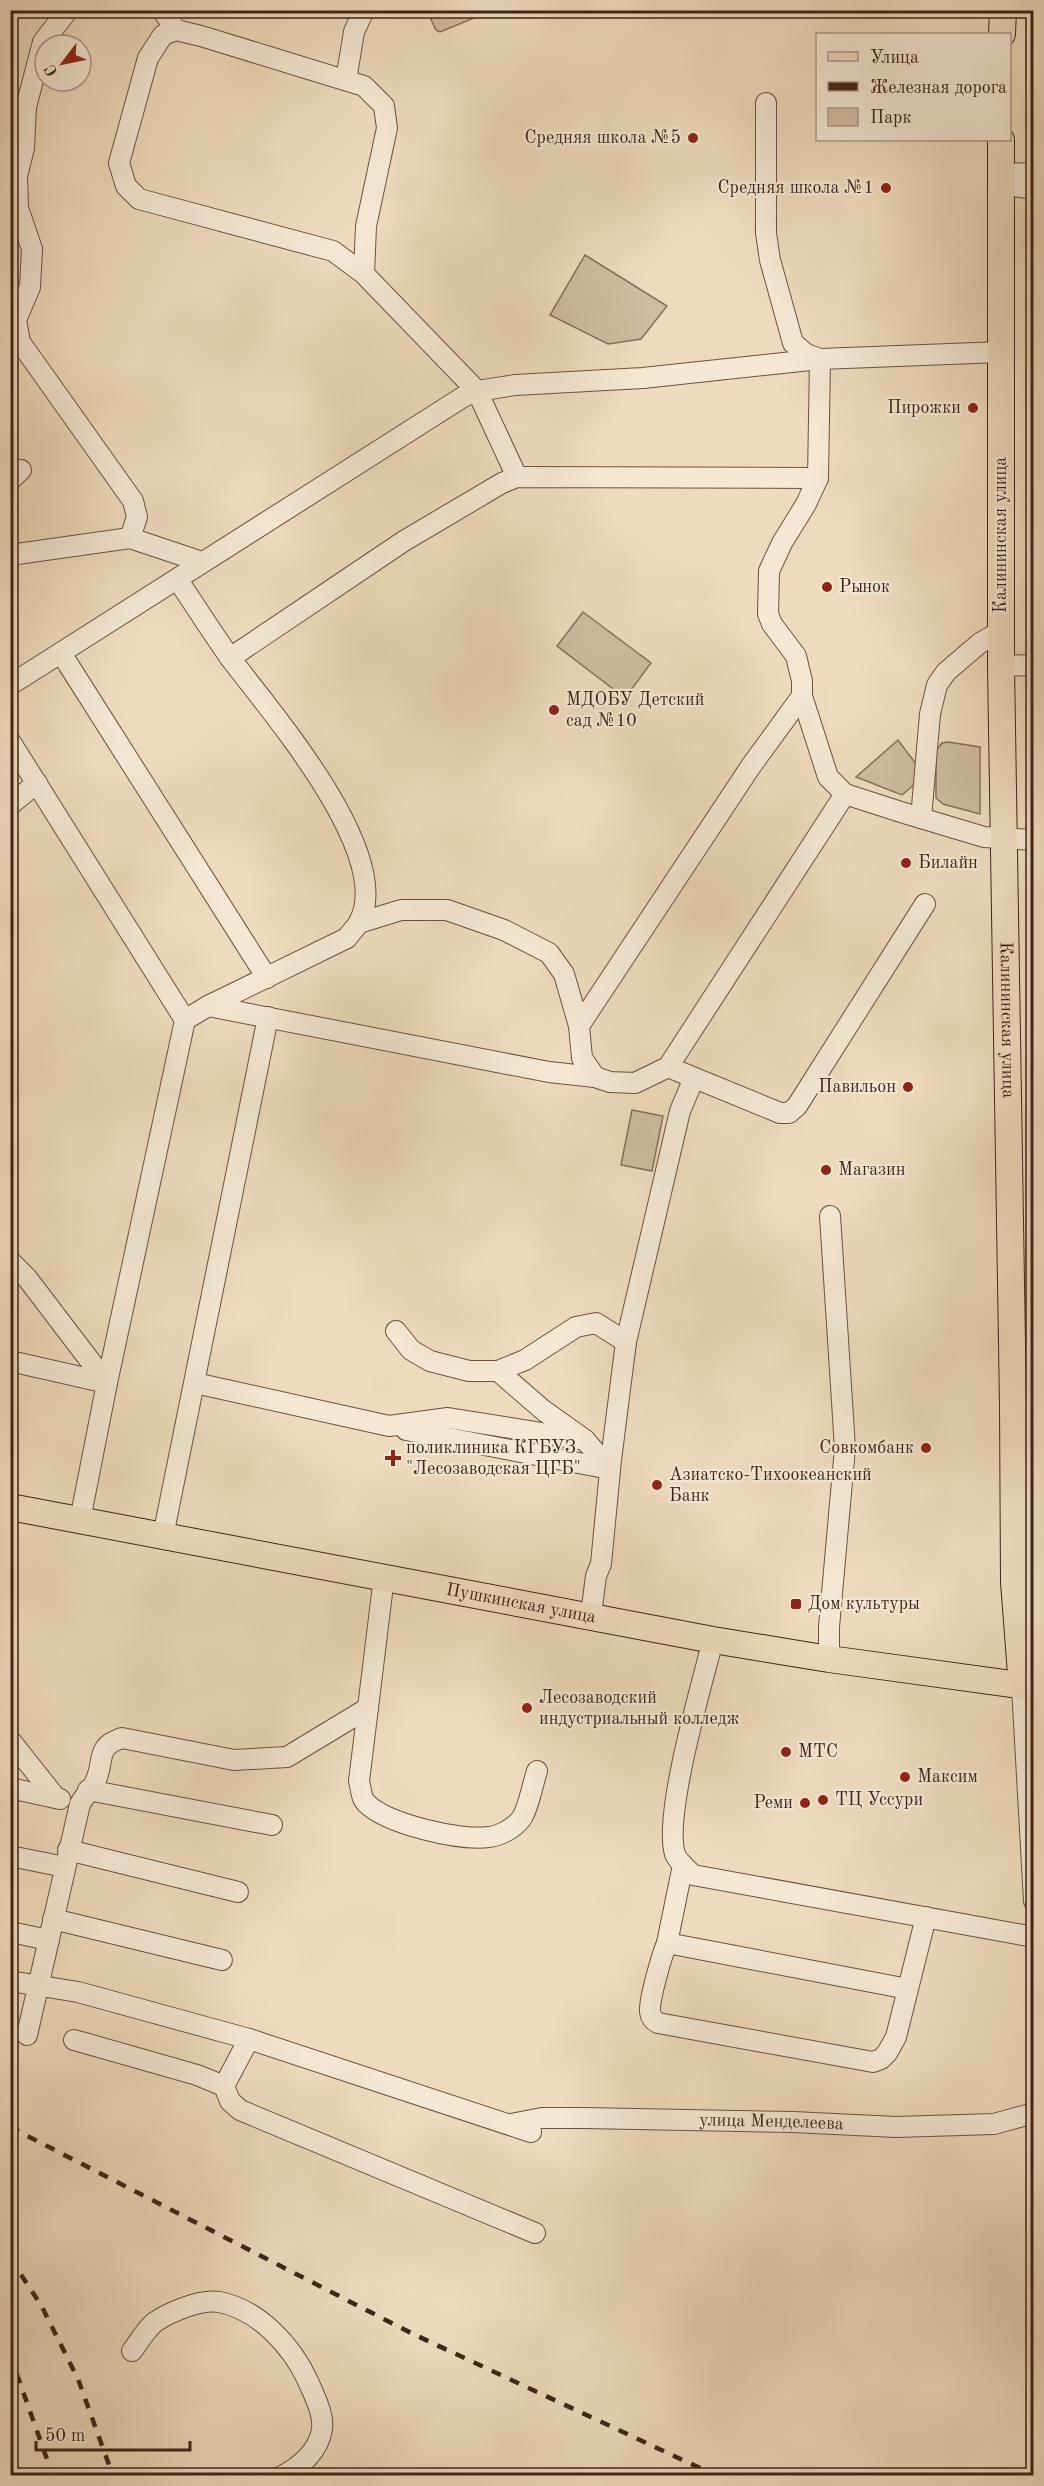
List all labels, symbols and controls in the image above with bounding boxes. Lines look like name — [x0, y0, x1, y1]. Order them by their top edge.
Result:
north arrow — [33, 33, 93, 93]
legend — [816, 33, 1011, 141]
text: Улица — [870, 49, 919, 67]
text: С — [42, 61, 62, 79]
text: Железная дорога — [870, 79, 1007, 97]
text: Парк — [870, 109, 911, 127]
place label: Средняя школа №5 — [525, 129, 681, 147]
marker: Средняя школа №5 — [686, 131, 700, 145]
place label: Средняя школа №1 — [718, 179, 874, 197]
marker: Средняя школа №1 — [879, 181, 893, 195]
place label: Пирожки — [887, 399, 961, 417]
marker: Пирожки — [966, 401, 980, 415]
street label: Калининская улица — [992, 457, 1010, 613]
place label: Рынок — [839, 578, 890, 596]
marker: Рынок — [820, 580, 834, 594]
place label: МДОБУ Детский сад №10 — [566, 691, 704, 730]
marker: МДОБУ Детский сад №10 — [547, 703, 561, 717]
place label: Билайн — [918, 854, 978, 872]
marker: Билайн — [899, 856, 913, 870]
street label: Калининская улица — [996, 942, 1017, 1098]
place label: Павильон — [818, 1078, 896, 1096]
marker: Павильон — [901, 1080, 915, 1094]
place label: Магазин — [838, 1161, 906, 1179]
marker: Магазин — [819, 1163, 833, 1177]
place label: поликлиника КГБУЗ "Лесозаводская ЦГБ" — [406, 1439, 581, 1478]
place label: Совкомбанк — [819, 1439, 914, 1457]
marker: Совкомбанк — [919, 1441, 933, 1455]
marker: поликлиника КГБУЗ "Лесозаводская ЦГБ" — [384, 1449, 402, 1467]
place label: Азиатско-Тихоокеанский Банк — [669, 1466, 872, 1505]
marker: Азиатско-Тихоокеанский Банк — [650, 1478, 664, 1492]
street label: Пушкинская улица — [444, 1581, 598, 1627]
place label: Дом культуры — [808, 1595, 920, 1613]
marker: Дом культуры — [789, 1597, 803, 1611]
place label: Лесозаводский индустриальный колледж — [539, 1689, 739, 1728]
marker: Лесозаводский индустриальный колледж — [520, 1701, 534, 1715]
place label: МТС — [798, 1743, 838, 1761]
marker: МТС — [779, 1745, 793, 1759]
place label: Максим — [917, 1768, 978, 1786]
marker: Максим — [898, 1770, 912, 1784]
place label: ТЦ Уссури — [835, 1791, 923, 1809]
marker: ТЦ Уссури — [816, 1793, 830, 1807]
place label: Реми — [753, 1794, 793, 1812]
marker: Реми — [798, 1796, 812, 1810]
street label: улица Менделеева — [699, 2111, 844, 2133]
scale bar — [36, 2414, 190, 2452]
text: 50 m — [45, 2427, 85, 2445]

